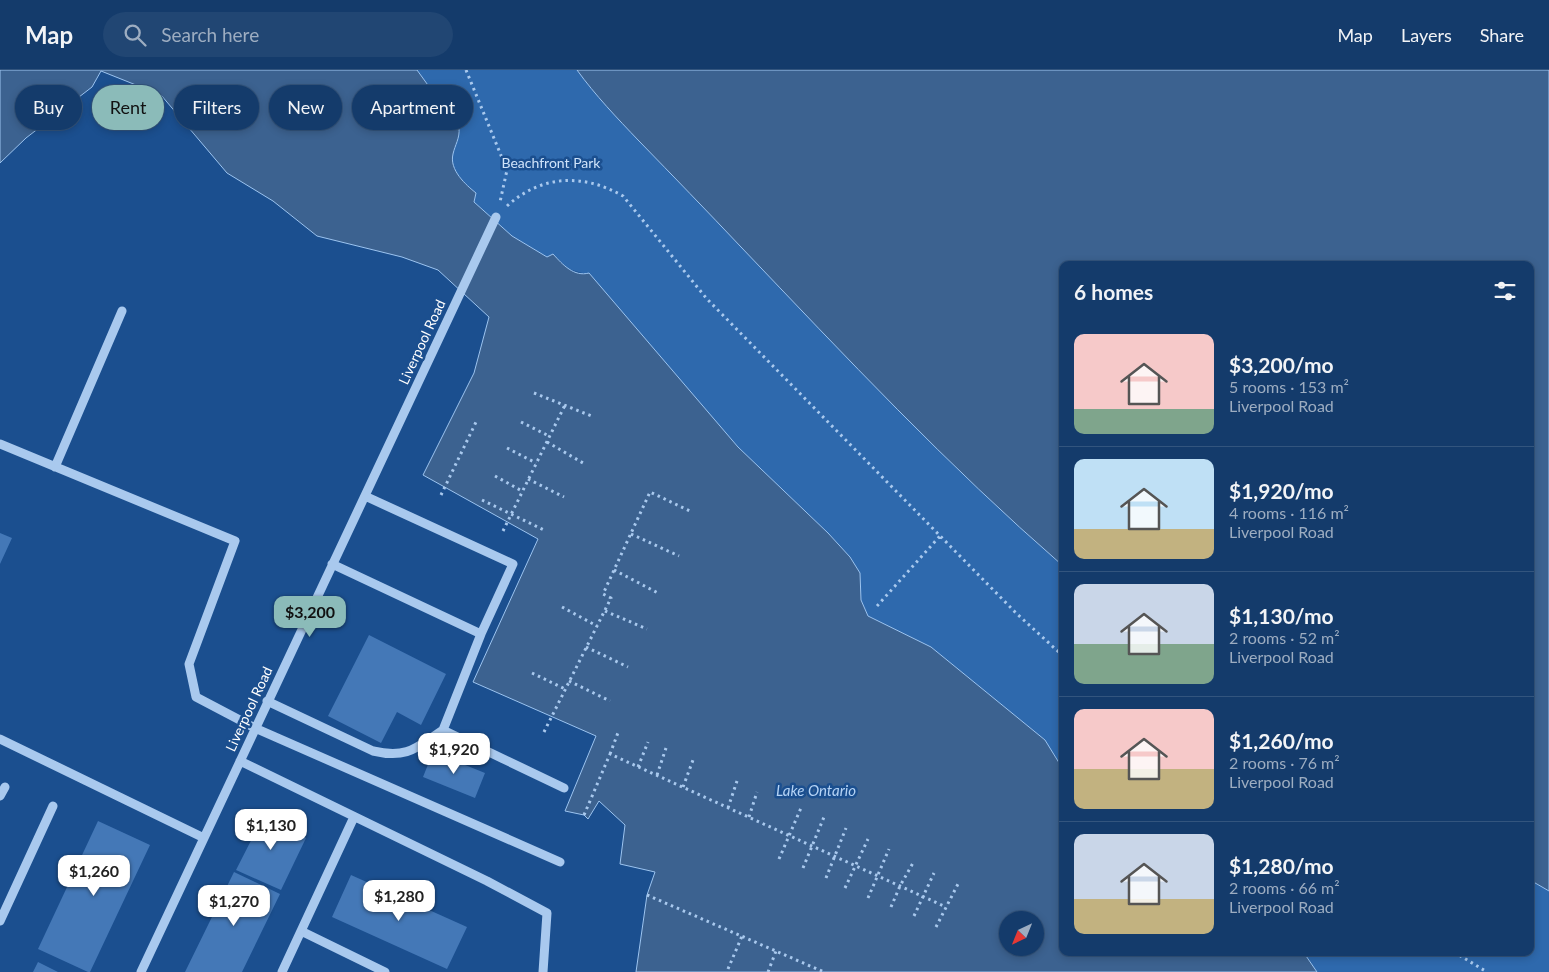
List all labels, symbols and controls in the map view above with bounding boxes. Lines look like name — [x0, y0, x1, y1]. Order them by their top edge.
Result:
search box — [103, 12, 453, 57]
text: Map — [25, 20, 73, 49]
icon: search — [121, 21, 149, 49]
text: Search here — [161, 23, 259, 46]
text: Map — [1337, 24, 1373, 46]
text: Layers — [1401, 24, 1452, 46]
text: Share — [1480, 24, 1524, 46]
chip: Buy — [15, 85, 82, 130]
chip: Rent — [92, 85, 164, 130]
chip: Filters — [174, 85, 259, 130]
chip: New — [269, 85, 342, 130]
chip: Apartment — [352, 85, 473, 130]
park label: Beachfront Park — [501, 154, 601, 171]
icon: filters — [1491, 277, 1519, 305]
text: 6 homes — [1074, 279, 1153, 304]
street label: Liverpool Road — [394, 297, 449, 387]
text: $3,200/mo — [1229, 352, 1334, 377]
icon: home — [1114, 354, 1174, 414]
text: 5 rooms · 153 m² — [1229, 377, 1349, 396]
text: Liverpool Road — [1229, 396, 1334, 415]
text: $1,920/mo — [1229, 478, 1334, 503]
icon: home — [1114, 479, 1174, 539]
text: 4 rooms · 116 m² — [1229, 503, 1349, 522]
text: Liverpool Road — [1229, 522, 1334, 541]
pin: $3,200 — [269, 596, 351, 638]
text: $3,200 — [285, 602, 335, 621]
text: $1,130/mo — [1229, 603, 1334, 628]
icon: home — [1114, 604, 1174, 664]
text: 2 rooms · 52 m² — [1229, 628, 1340, 647]
text: Liverpool Road — [1229, 647, 1334, 666]
street label: Liverpool Road — [221, 664, 276, 754]
text: $1,260/mo — [1229, 728, 1334, 753]
icon: home — [1114, 729, 1174, 789]
pin: $1,920 — [413, 732, 495, 775]
text: $1,920 — [429, 739, 479, 758]
text: 2 rooms · 76 m² — [1229, 753, 1340, 772]
text: Liverpool Road — [1229, 772, 1334, 791]
water label: Lake Ontario — [776, 781, 856, 799]
pin: $1,130 — [230, 808, 312, 851]
text: $1,130 — [246, 815, 296, 834]
text: $1,280/mo — [1229, 853, 1334, 878]
pin: $1,260 — [53, 854, 135, 897]
icon: home — [1114, 854, 1174, 914]
text: $1,260 — [69, 861, 119, 880]
text: 2 rooms · 66 m² — [1229, 878, 1340, 897]
pin: $1,280 — [358, 880, 440, 922]
pin: $1,270 — [193, 884, 275, 927]
text: $1,280 — [374, 886, 424, 905]
text: $1,270 — [209, 891, 259, 910]
text: Liverpool Road — [1229, 897, 1334, 916]
north arrow — [999, 911, 1044, 956]
map controls — [999, 911, 1044, 956]

